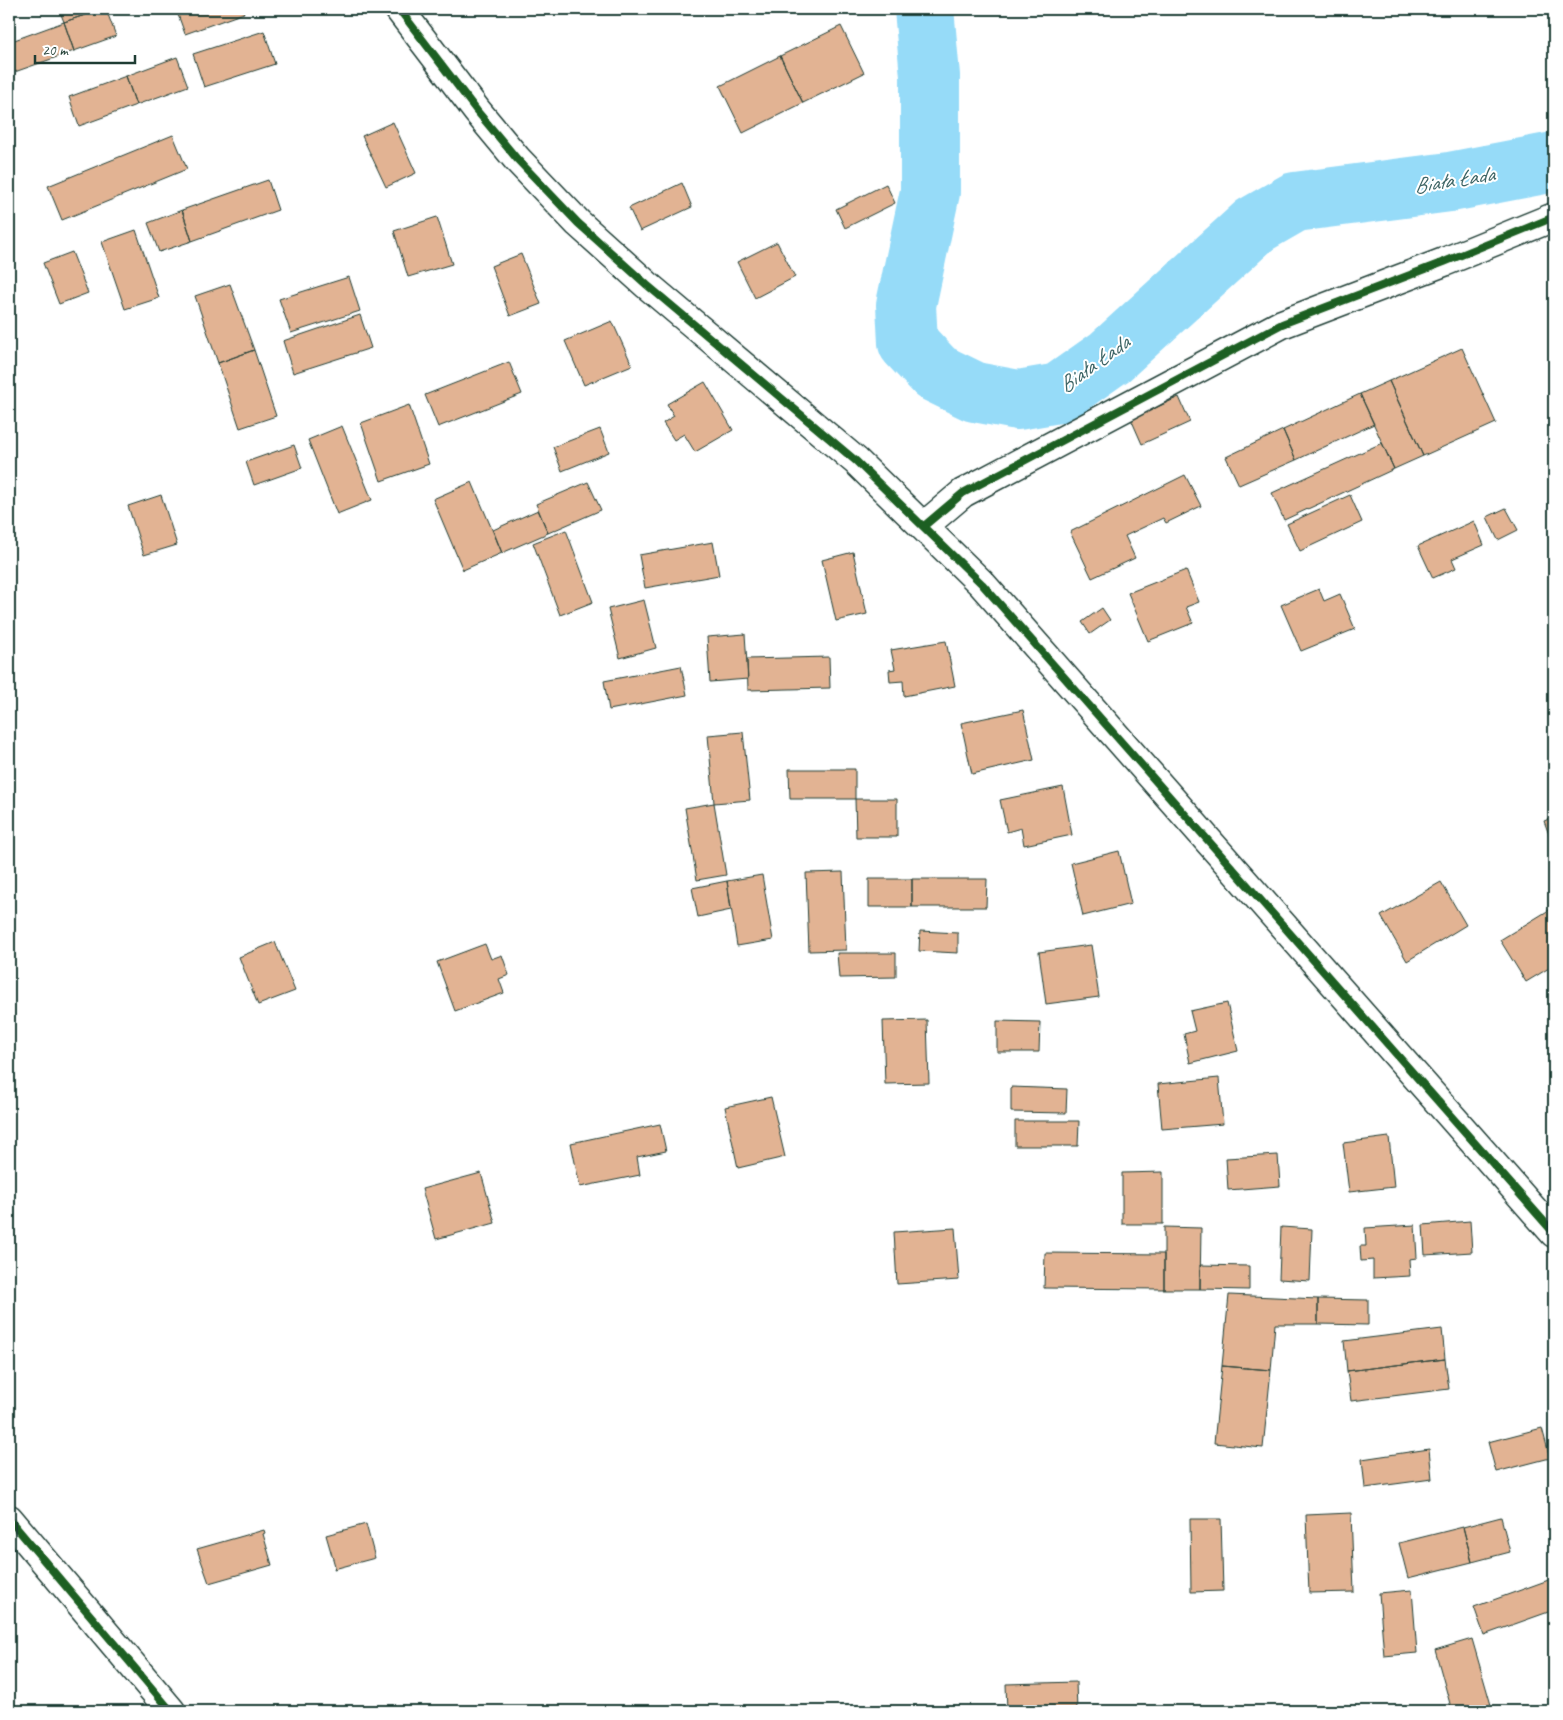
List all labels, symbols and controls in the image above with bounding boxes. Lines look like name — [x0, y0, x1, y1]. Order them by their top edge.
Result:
scale bar — [35, 32, 135, 64]
text: 20 m — [42, 41, 69, 60]
water label: Biała Łada — [1412, 160, 1498, 200]
water label: Biała Łada — [1053, 328, 1137, 399]

